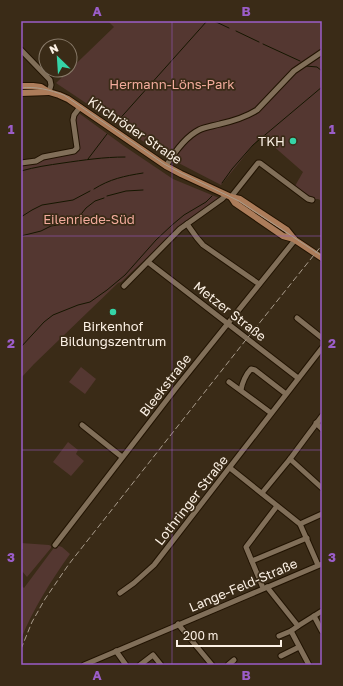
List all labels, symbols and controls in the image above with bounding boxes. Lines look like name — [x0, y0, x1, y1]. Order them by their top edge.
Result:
text: A — [92, 3, 102, 19]
text: B — [241, 3, 251, 19]
north arrow — [38, 38, 78, 78]
text: N — [47, 41, 60, 56]
park label: Hermann-Löns-Park — [109, 76, 235, 92]
street label: Kirchröder Straße — [85, 93, 185, 167]
text: 1 — [8, 121, 15, 137]
text: 1 — [329, 121, 336, 137]
place label: TKH — [258, 133, 285, 149]
marker: TKH — [288, 136, 298, 146]
park label: Eilenriede-Süd — [43, 211, 135, 227]
street label: Metzer Straße — [191, 278, 269, 344]
marker: Birkenhof Bildungszentrum — [108, 307, 118, 317]
place label: Birkenhof Bildungszentrum — [60, 318, 166, 349]
text: 2 — [7, 335, 15, 351]
text: 2 — [328, 335, 336, 351]
street label: Bleekstraße — [136, 351, 194, 419]
street label: Lothringer Straße — [151, 452, 231, 548]
text: 3 — [7, 549, 15, 565]
text: 3 — [328, 549, 336, 565]
street label: Lange-Feld-Straße — [186, 555, 300, 615]
scale bar — [177, 622, 281, 648]
text: 200 m — [183, 628, 218, 643]
text: A — [92, 667, 102, 683]
text: B — [241, 667, 251, 683]

